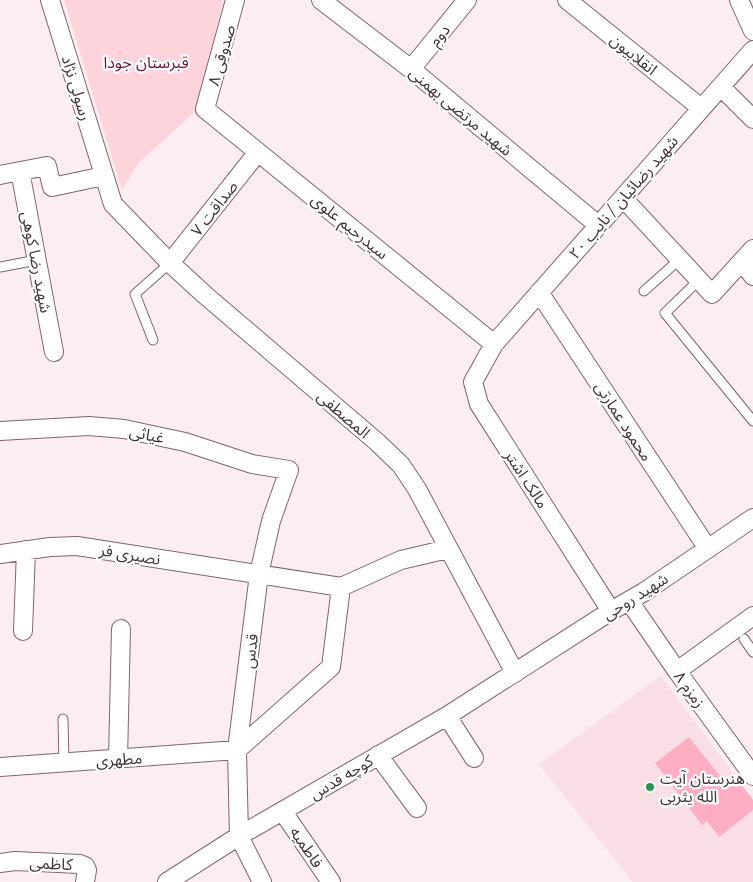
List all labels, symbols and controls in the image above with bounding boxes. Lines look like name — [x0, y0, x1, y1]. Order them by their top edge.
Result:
street label: دوم — [425, 21, 456, 52]
street label: صدوقی ۸ — [204, 23, 239, 88]
street label: انقلابیون — [607, 30, 661, 79]
street label: رسولی نژاد — [58, 53, 95, 123]
park label: قبرستان جودا — [103, 53, 189, 72]
street label: شهید مرتضی بهمنی — [405, 63, 516, 160]
street label: شهید رضائیان / نایب ۲۰ — [565, 132, 682, 263]
street label: صداقت ۷ — [187, 177, 242, 240]
street label: سیدرحیم علوی — [306, 190, 392, 265]
street label: شهید رضا کوهی — [17, 210, 56, 315]
street label: محمود عمارتی — [591, 378, 656, 465]
street label: المصطفی — [313, 386, 374, 442]
street label: غیاثی — [128, 422, 166, 447]
street label: مالک اشتر — [500, 446, 552, 512]
street label: نصیری فر — [97, 540, 162, 569]
street label: شهید روحی — [599, 569, 671, 624]
street label: قدس — [239, 633, 262, 670]
street label: زمزم ۸ — [668, 667, 709, 713]
street label: مطهری — [95, 748, 143, 771]
street label: کوچه قدس — [306, 751, 377, 805]
place label: هنرستان آیت الله یثربی — [660, 769, 745, 806]
marker: هنرستان آیت الله یثربی — [644, 781, 656, 793]
street label: فاطمیه — [286, 823, 327, 872]
street label: کاظمی — [29, 853, 73, 874]

